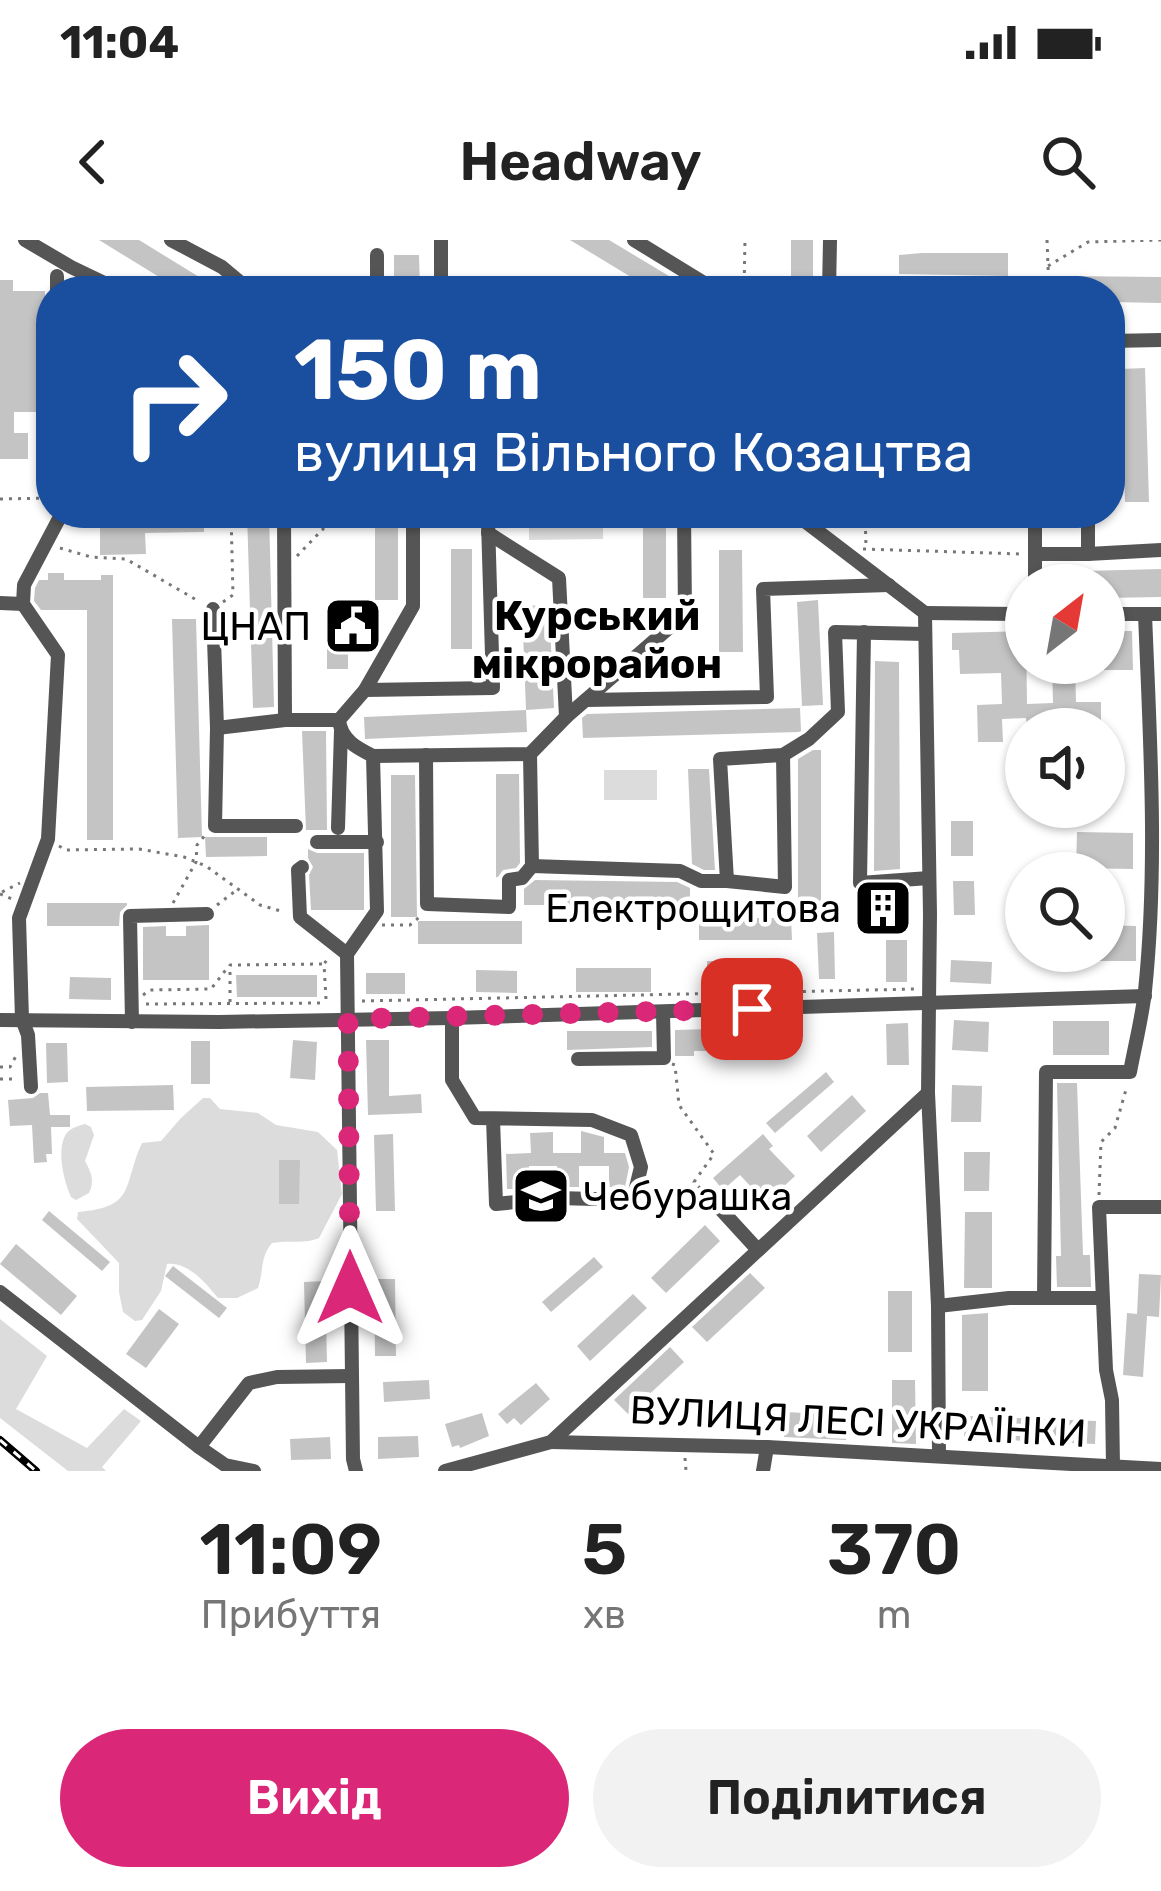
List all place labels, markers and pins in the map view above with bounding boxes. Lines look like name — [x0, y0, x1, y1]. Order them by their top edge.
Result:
public building icon: ЦНАП — [322, 595, 384, 657]
place label: ЦНАП — [201, 604, 311, 650]
building icon: Електрощитова — [852, 877, 914, 939]
place label: Електрощитова — [545, 886, 841, 932]
pin — [701, 958, 803, 1060]
school or university icon: Чебурашка — [510, 1165, 572, 1227]
place label: Чебурашка — [583, 1174, 792, 1220]

